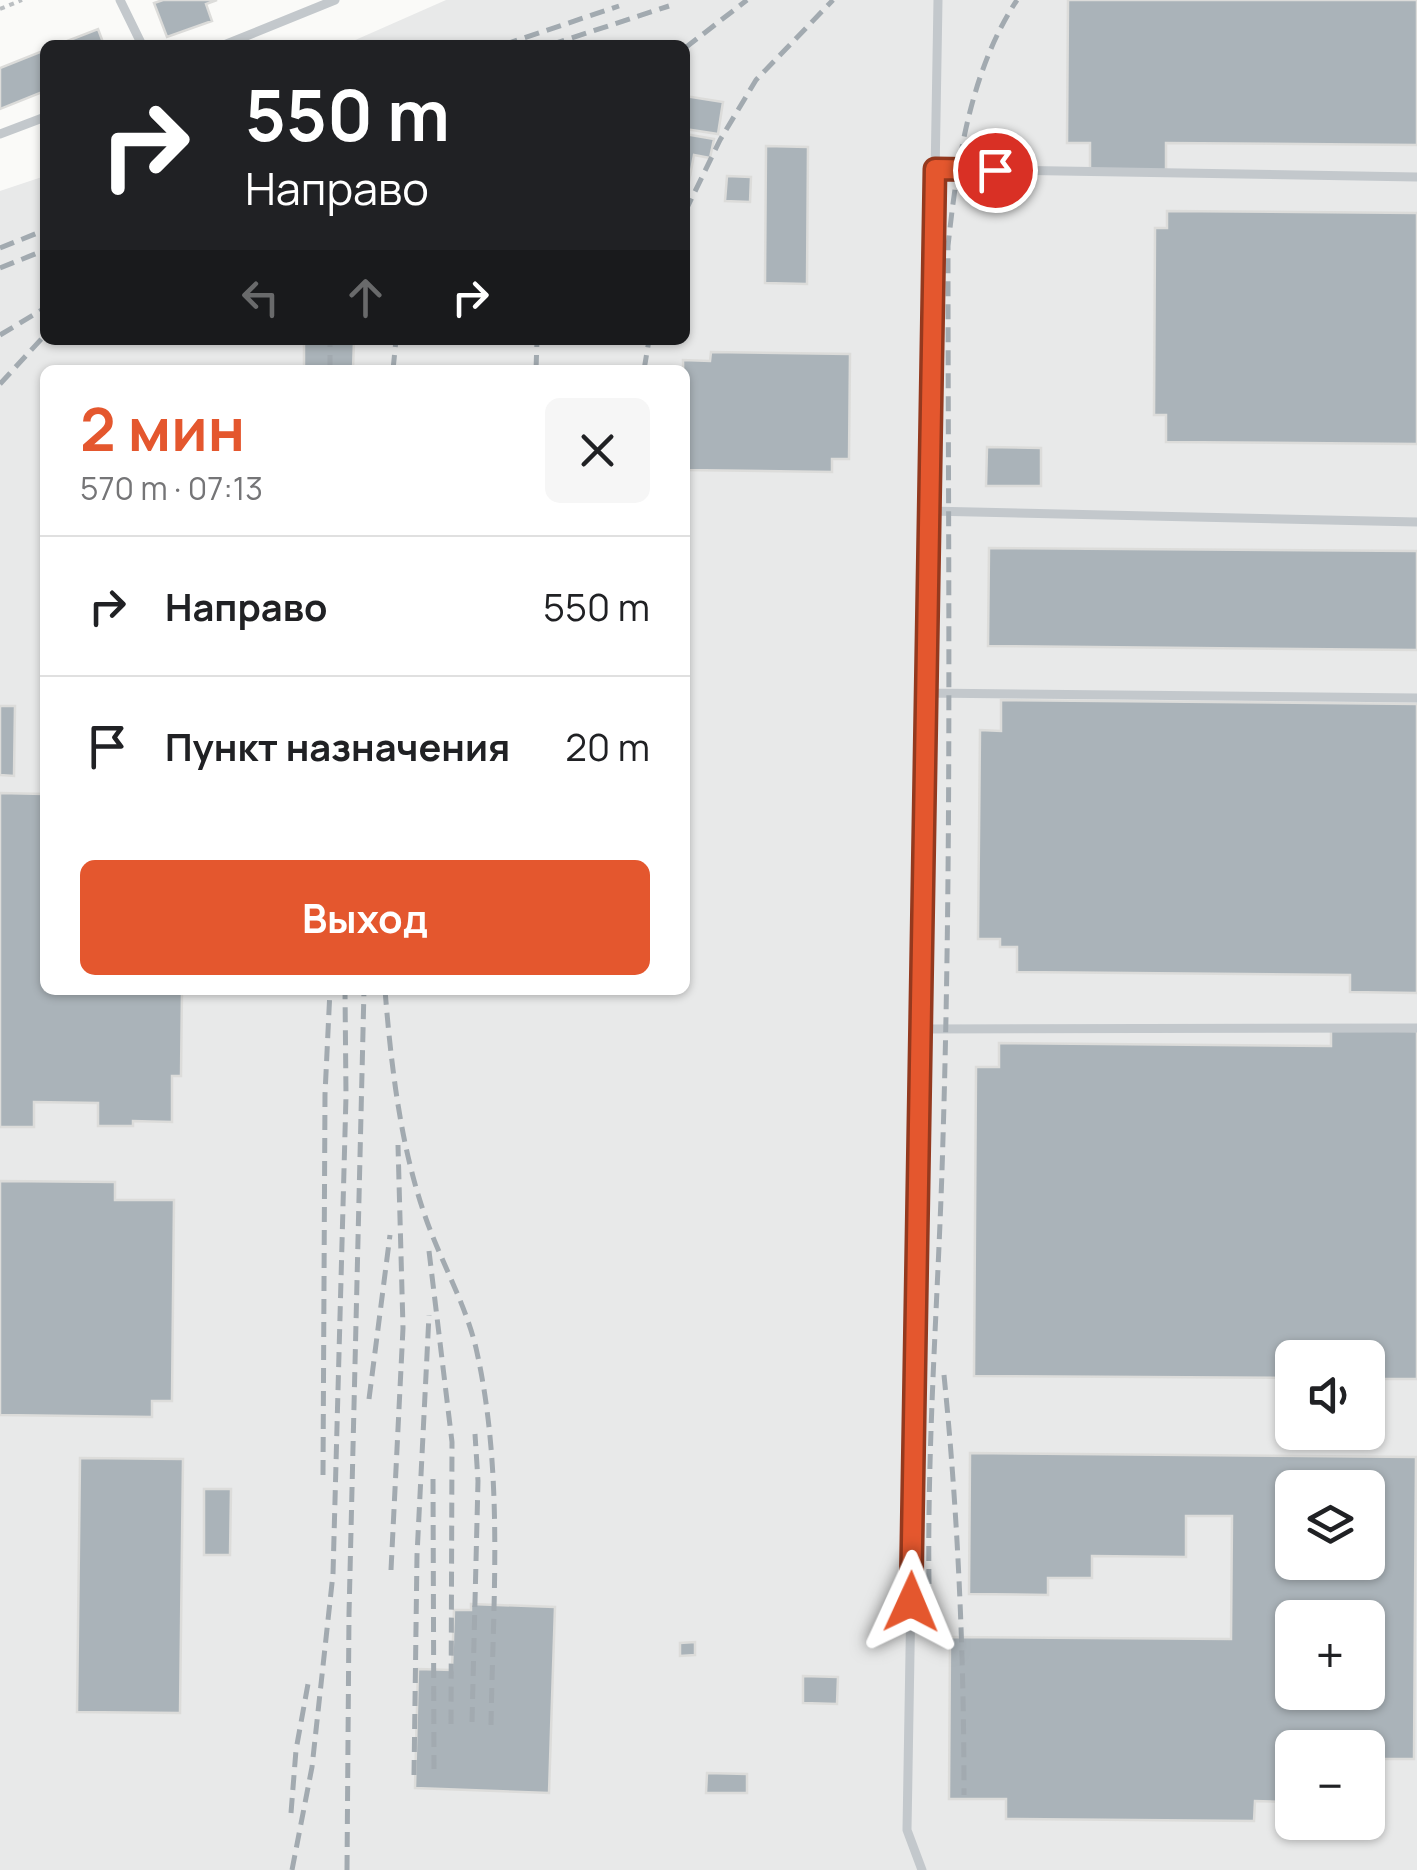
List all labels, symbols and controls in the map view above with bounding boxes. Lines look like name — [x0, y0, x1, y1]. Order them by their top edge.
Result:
text: 550 m — [245, 66, 450, 162]
icon: right — [80, 80, 210, 210]
pin — [953, 128, 1038, 213]
icon: arrive — [968, 143, 1023, 198]
text: Направо — [245, 157, 429, 219]
icon: left — [233, 270, 288, 325]
icon: ahead — [338, 270, 393, 325]
icon: right — [443, 270, 498, 325]
text: 2 мин — [80, 387, 245, 469]
button: close — [545, 398, 650, 503]
text: 570 m · 07:13 — [80, 466, 263, 510]
icon: right — [80, 579, 135, 634]
text: Направо — [165, 580, 327, 632]
text: 550 m — [543, 580, 650, 632]
icon: arrive — [80, 719, 135, 774]
text: Пункт назначения — [165, 720, 510, 772]
text: 20 m — [565, 720, 650, 772]
button: Выход — [80, 860, 650, 975]
map controls — [1275, 1340, 1385, 1840]
button: sound — [1275, 1340, 1385, 1450]
button: layers — [1275, 1470, 1385, 1580]
position arrow — [859, 1550, 963, 1654]
button: + — [1275, 1600, 1385, 1710]
button: − — [1275, 1730, 1385, 1840]

